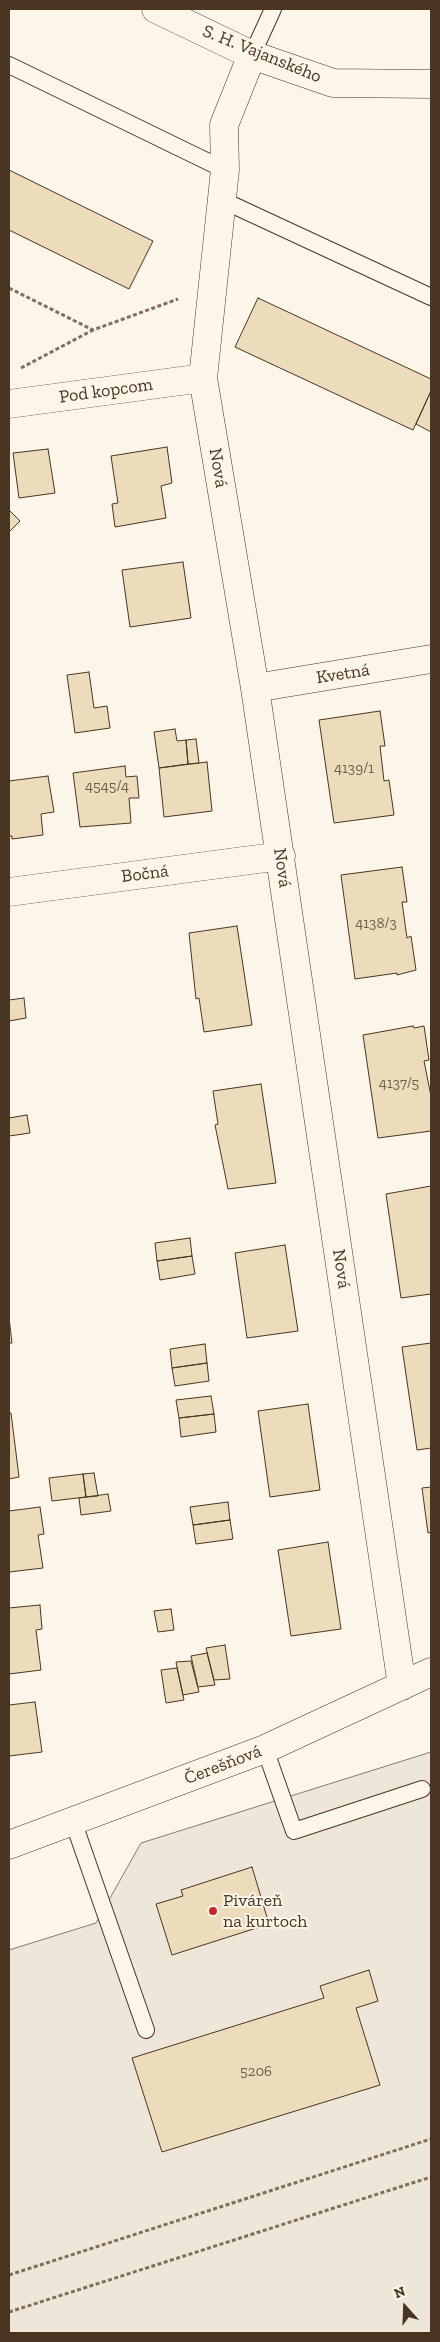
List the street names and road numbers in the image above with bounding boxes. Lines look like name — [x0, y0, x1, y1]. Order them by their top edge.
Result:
street label: S. H. Vajanského — [199, 20, 325, 88]
street label: Pod kopcom — [58, 374, 154, 408]
street label: Nová — [204, 447, 232, 489]
street label: Kvetná — [315, 659, 371, 689]
street label: Nová — [269, 847, 295, 889]
street label: Bočná — [120, 860, 170, 888]
street label: Nová — [328, 1248, 354, 1290]
street label: Čerešňová — [181, 1740, 265, 1790]

